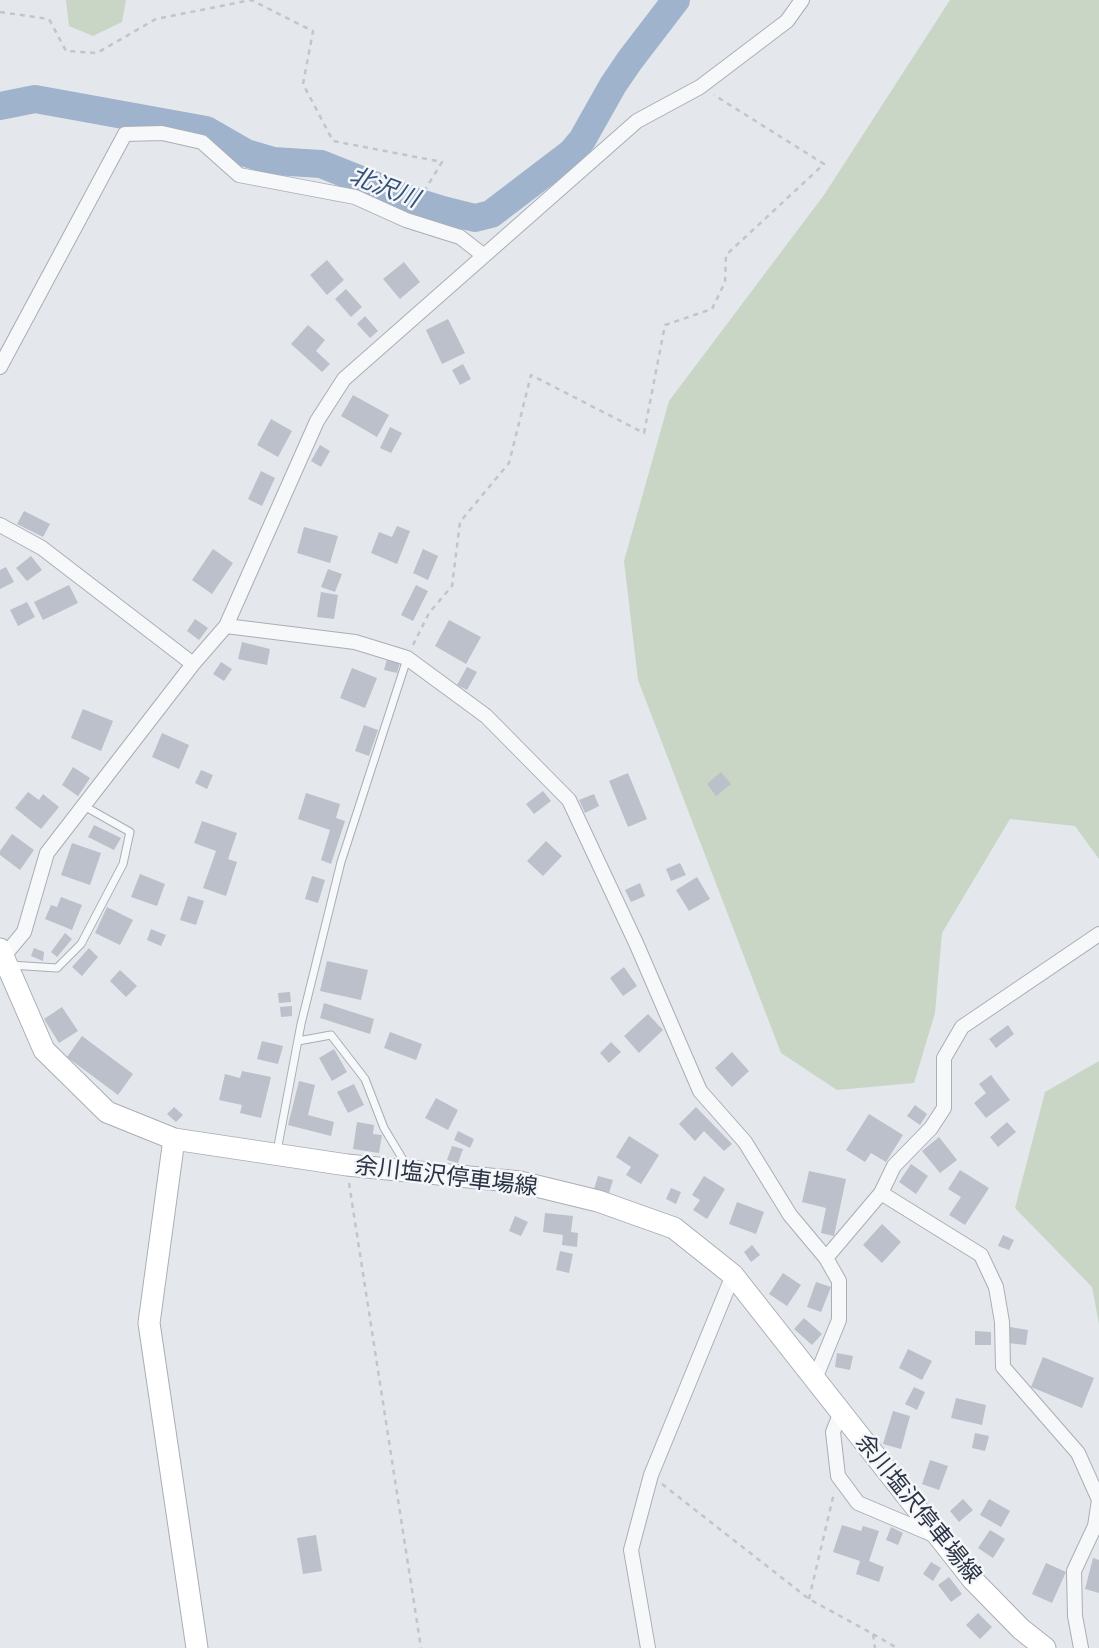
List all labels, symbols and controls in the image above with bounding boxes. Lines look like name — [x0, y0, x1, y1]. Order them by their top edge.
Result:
water label: 北沢川 — [345, 162, 423, 214]
street label: 余川塩沢停車場線 — [353, 1152, 539, 1202]
street label: 余川塩沢停車場線 — [849, 1429, 987, 1589]

